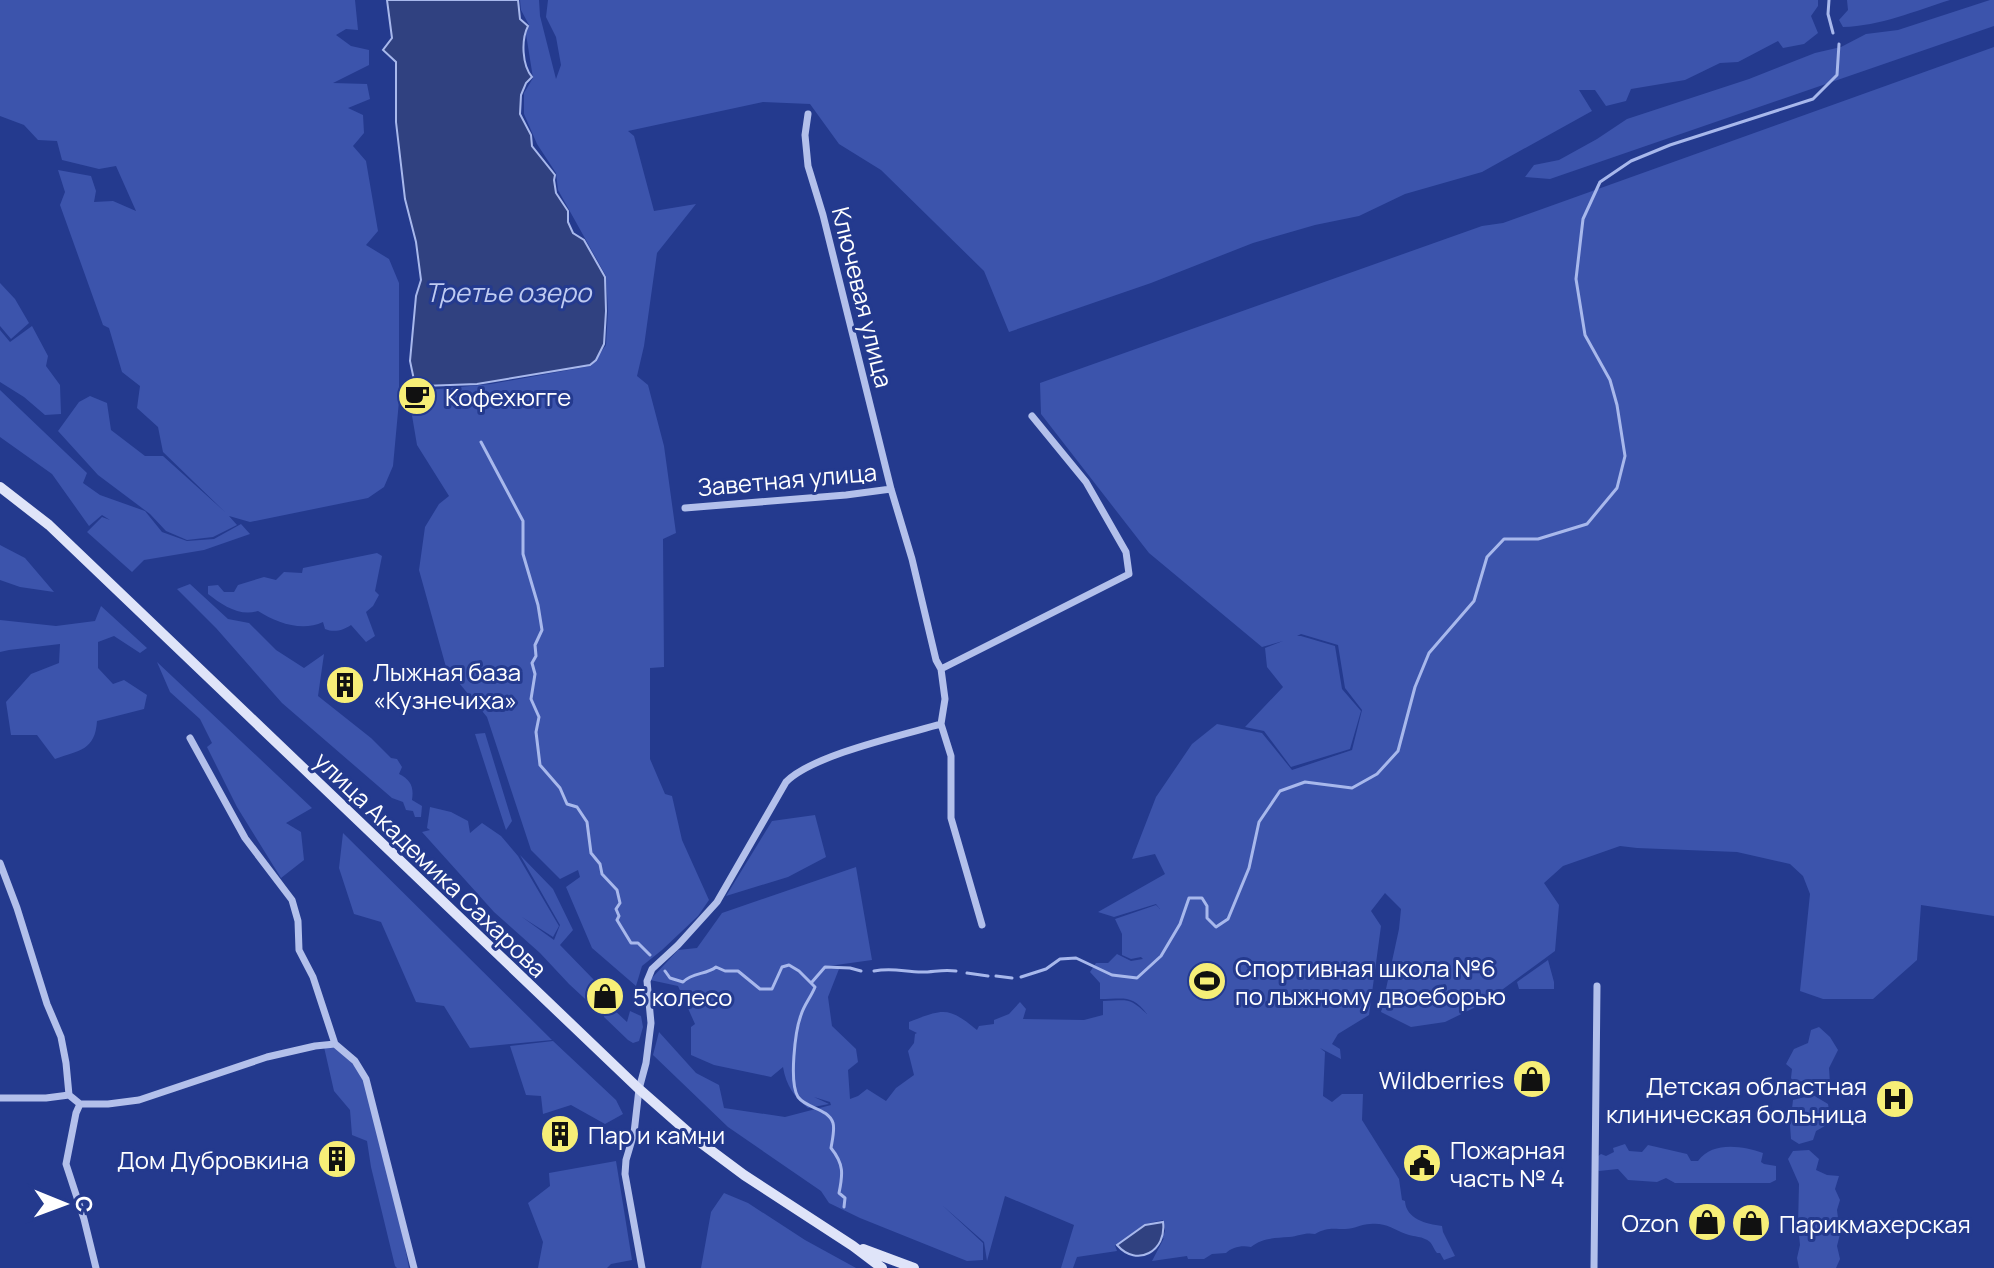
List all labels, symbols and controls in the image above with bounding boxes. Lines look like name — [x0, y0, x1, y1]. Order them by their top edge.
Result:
street label: Ключевая улица — [825, 203, 901, 391]
water label: Третье озеро — [425, 274, 593, 310]
cafe icon: Кофехюгге — [396, 375, 438, 417]
place label: Кофехюгге — [445, 380, 571, 413]
street label: Заветная улица — [696, 455, 878, 503]
place label: Лыжная база «Кузнечиха» — [373, 655, 521, 716]
building icon: Лыжная база «Кузнечиха» — [324, 664, 366, 706]
street label: улица Академика Сахарова — [307, 744, 555, 984]
place label: Спортивная школа №6 по лыжному двоеборью — [1235, 951, 1506, 1012]
sports icon: Спортивная школа №6 по лыжному двоеборью — [1186, 960, 1228, 1002]
shop icon: 5 колесо — [584, 975, 626, 1017]
place label: 5 колесо — [633, 980, 732, 1013]
shop icon: Wildberries — [1511, 1058, 1553, 1100]
place label: Wildberries — [1379, 1063, 1504, 1096]
place label: Детская областная клиническая больница — [1606, 1069, 1867, 1130]
hospital icon: Детская областная клиническая больница — [1874, 1078, 1916, 1120]
building icon: Пар и камни — [539, 1113, 581, 1155]
place label: Пар и камни — [588, 1118, 725, 1151]
place label: Пожарная часть № 4 — [1450, 1133, 1565, 1194]
building icon: Дом Дубровкина — [316, 1138, 358, 1180]
public building icon: Пожарная часть № 4 — [1401, 1142, 1443, 1184]
place label: Дом Дубровкина — [117, 1143, 309, 1176]
north arrow — [24, 1164, 104, 1244]
text: С — [69, 1196, 99, 1213]
shop icon: Ozon — [1686, 1201, 1728, 1243]
shop icon: Парикмахерская — [1730, 1202, 1772, 1244]
place label: Ozon — [1621, 1206, 1679, 1239]
place label: Парикмахерская — [1779, 1207, 1971, 1240]

